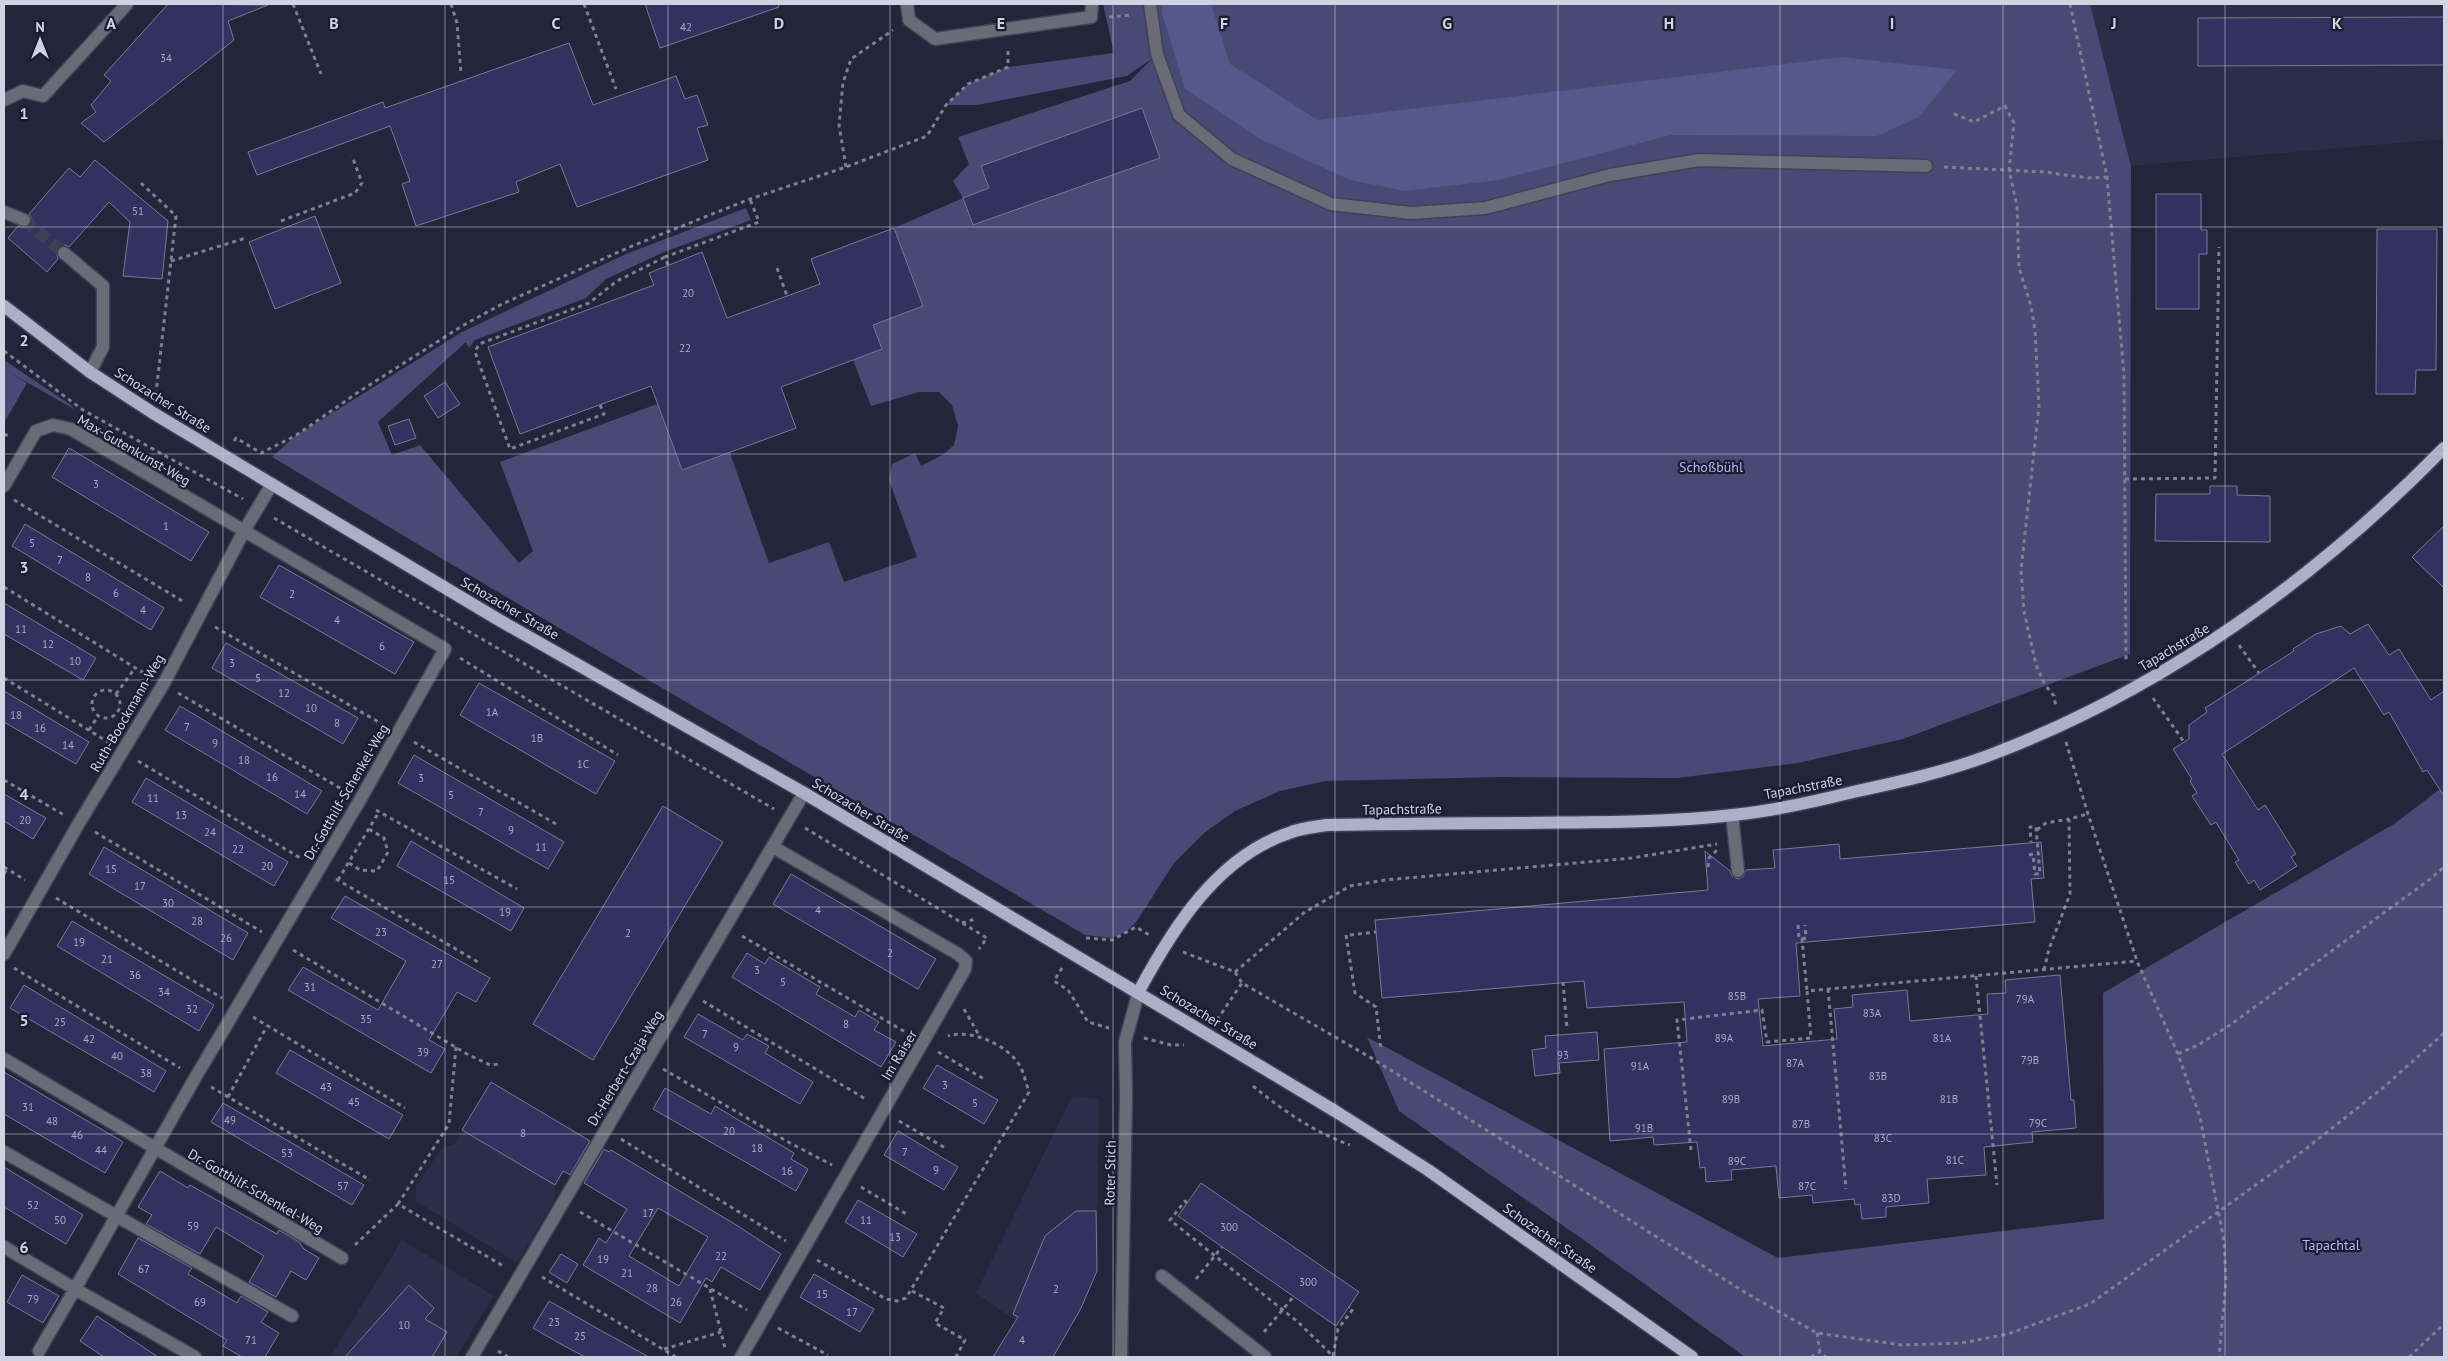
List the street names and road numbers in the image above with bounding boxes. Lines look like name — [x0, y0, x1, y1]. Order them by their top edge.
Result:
street label: Schozacher Straße — [111, 363, 215, 437]
street label: Max-Gutenkunst-Weg — [74, 410, 194, 490]
street label: Schozacher Straße — [458, 573, 562, 643]
street label: Tapachstraße — [2135, 619, 2213, 675]
street label: Ruth-Boockmann-Weg — [86, 651, 168, 775]
street label: Dr.-Gotthilf-Schenkel-Weg — [300, 721, 392, 863]
street label: Tapachstraße — [1762, 771, 1844, 803]
street label: Schozacher Straße — [809, 774, 913, 846]
street label: Tapachstraße — [1362, 799, 1442, 819]
street label: Schozacher Straße — [1157, 981, 1261, 1053]
street label: Dr.-Herbert-Czaja-Weg — [583, 1007, 667, 1129]
street label: Im Raiser — [877, 1026, 921, 1084]
street label: Roter Stich — [1100, 1140, 1120, 1206]
street label: Dr.-Gotthilf-Schenkel-Weg — [185, 1145, 327, 1237]
street label: Schozacher Straße — [1499, 1199, 1601, 1277]

